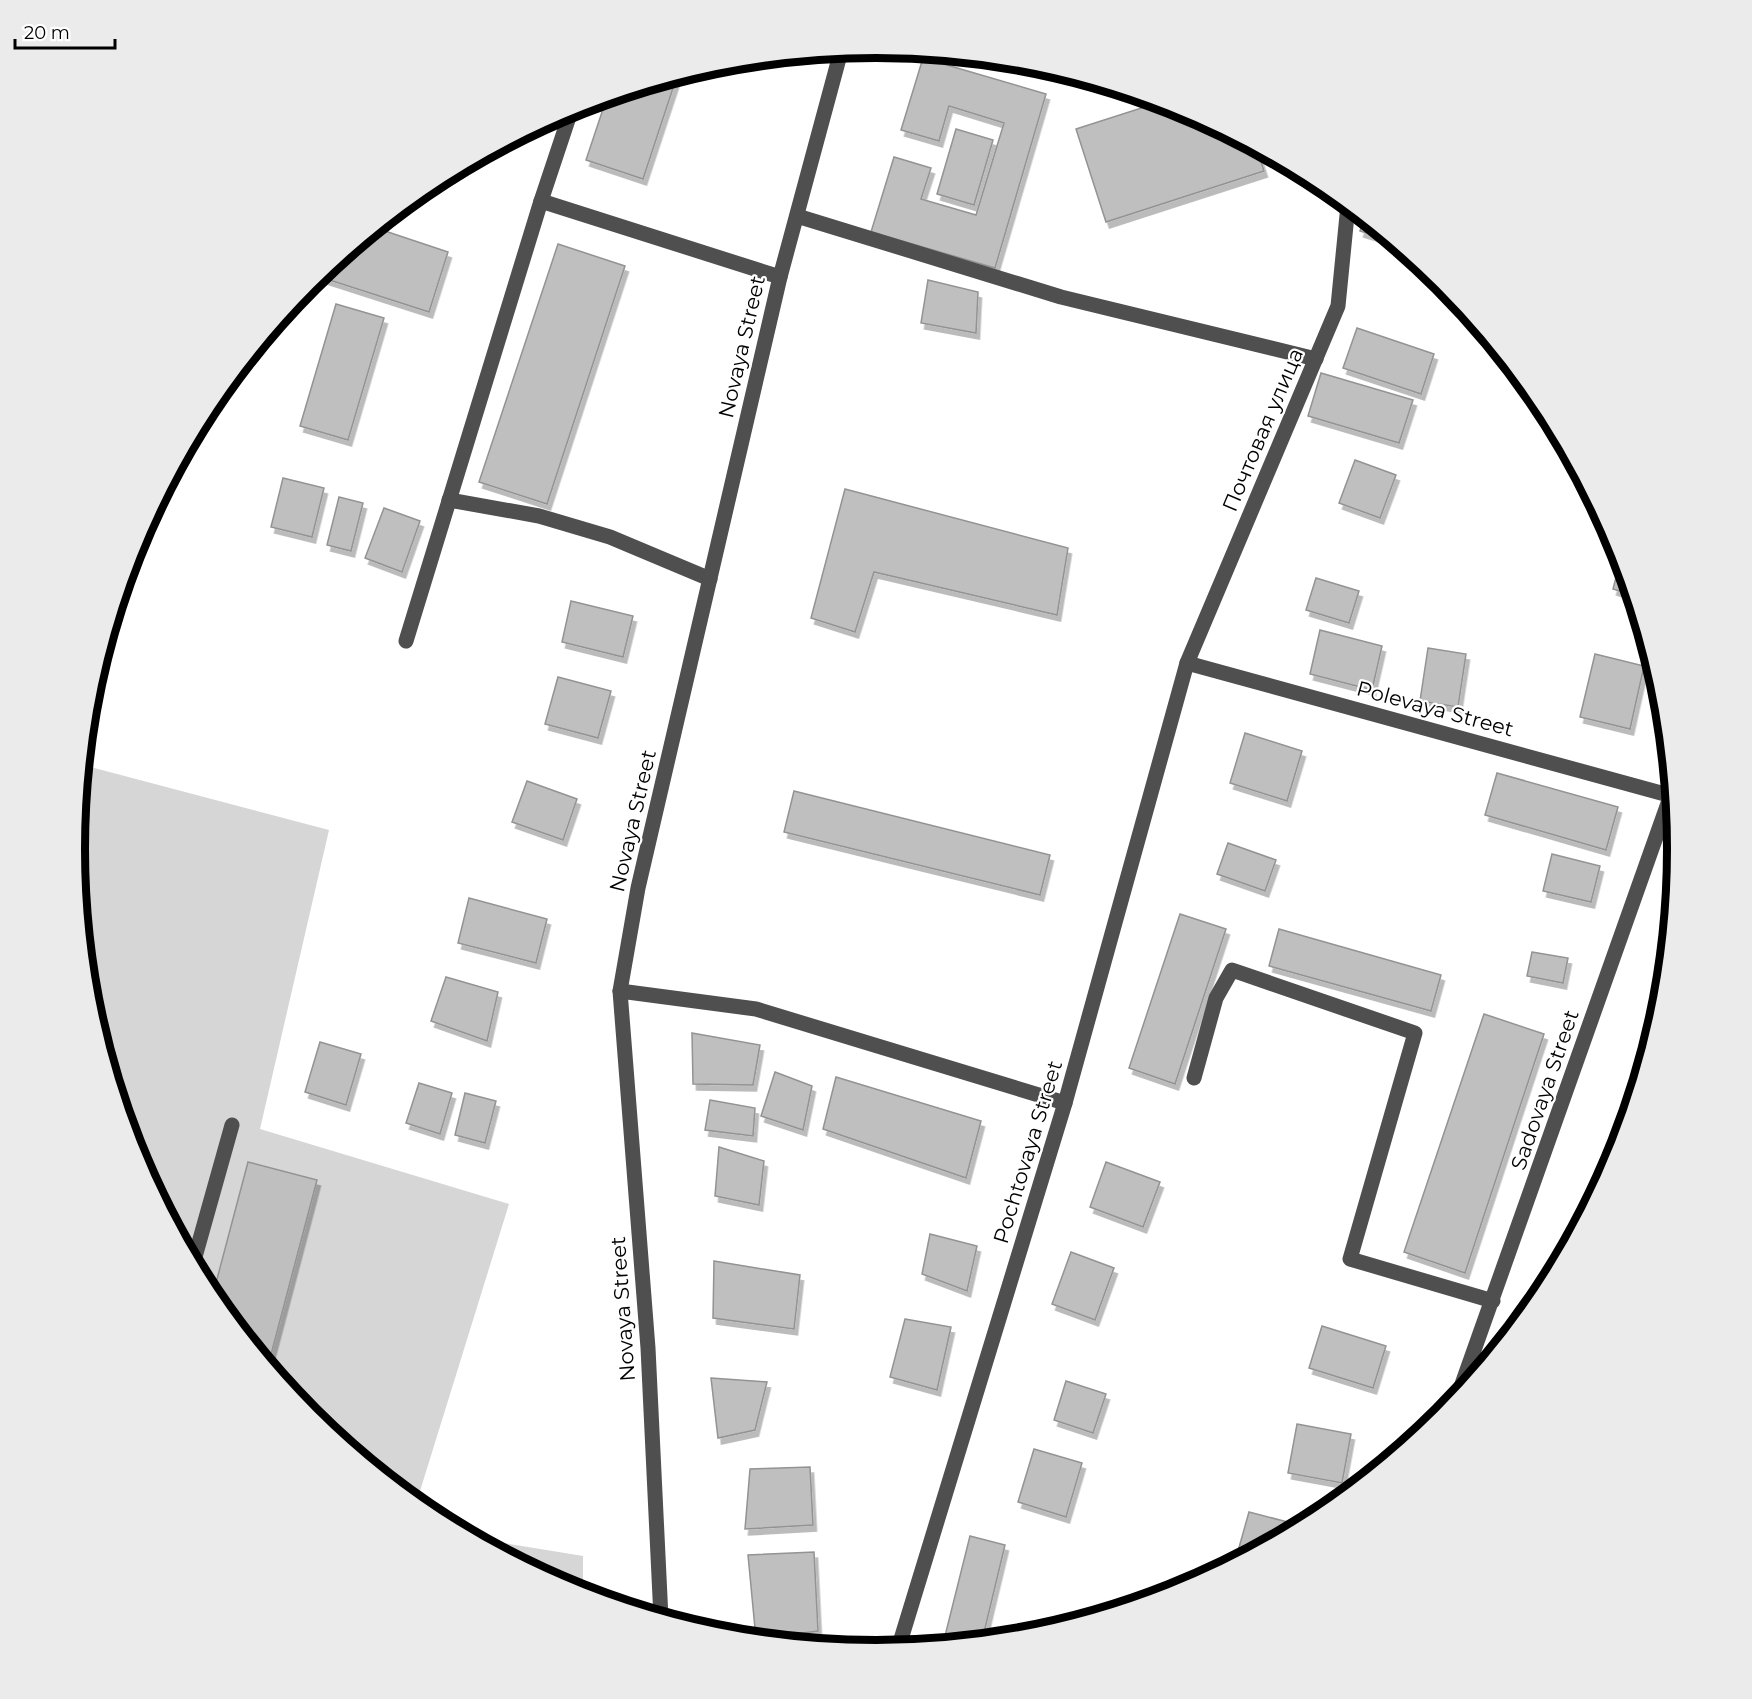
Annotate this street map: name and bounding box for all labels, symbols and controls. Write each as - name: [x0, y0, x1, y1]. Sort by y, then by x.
- scale bar: [15, 12, 116, 50]
- text: 20 m: [24, 22, 70, 44]
- street label: Novaya Street: [713, 273, 770, 420]
- street label: Почтовая улица: [1217, 344, 1308, 515]
- street label: Polevaya Street: [1354, 676, 1516, 741]
- street label: Novaya Street: [604, 747, 661, 894]
- street label: Sadovaya Street: [1505, 1006, 1584, 1173]
- street label: Pochtovaya Street: [988, 1057, 1067, 1246]
- street label: Novaya Street: [605, 1236, 640, 1382]

